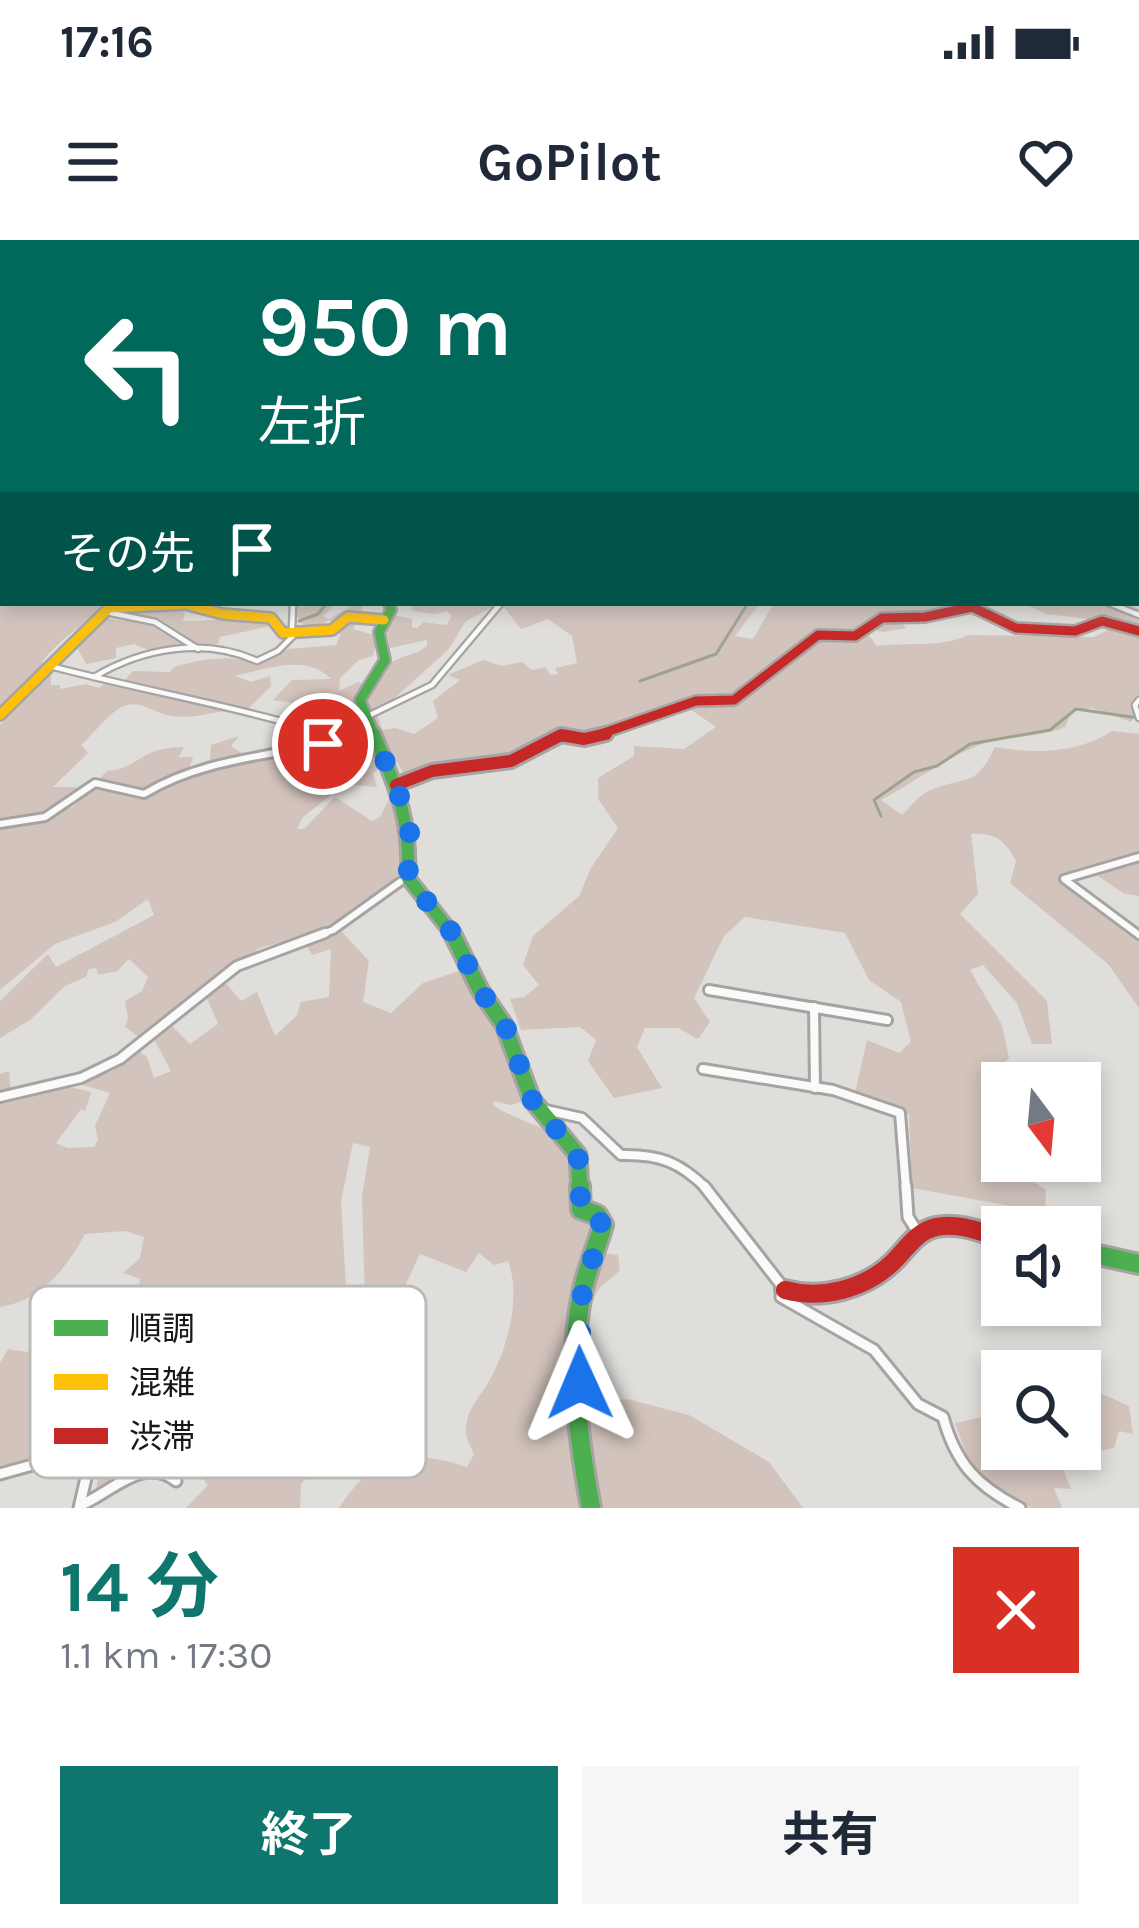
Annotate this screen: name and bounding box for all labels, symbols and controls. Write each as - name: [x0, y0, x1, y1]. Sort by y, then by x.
- text: 17:16: [60, 16, 154, 68]
- icon: menu: [60, 129, 126, 195]
- icon: heart: [1013, 129, 1079, 195]
- text: GoPilot: [477, 130, 662, 194]
- text: 950 m: [258, 278, 512, 376]
- icon: left: [60, 288, 216, 444]
- text: 左折: [258, 391, 366, 455]
- icon: arrive: [219, 516, 285, 582]
- text: その先: [60, 528, 195, 580]
- pin: [272, 693, 374, 795]
- icon: arrive: [290, 711, 356, 777]
- north arrow: [981, 1062, 1101, 1182]
- map controls: [981, 1062, 1101, 1470]
- button: sound: [981, 1206, 1101, 1326]
- legend: [30, 1286, 426, 1478]
- text: 順調: [129, 1310, 195, 1348]
- position arrow: [517, 1320, 643, 1446]
- button: search: [981, 1350, 1101, 1470]
- text: 混雑: [129, 1364, 195, 1402]
- text: 渋滞: [129, 1418, 195, 1456]
- text: 14 分: [60, 1545, 219, 1629]
- button: close: [953, 1547, 1079, 1673]
- text: 1.1 km · 17:30: [60, 1632, 272, 1678]
- button: 終了: [60, 1766, 558, 1904]
- button: 共有: [582, 1766, 1079, 1904]

